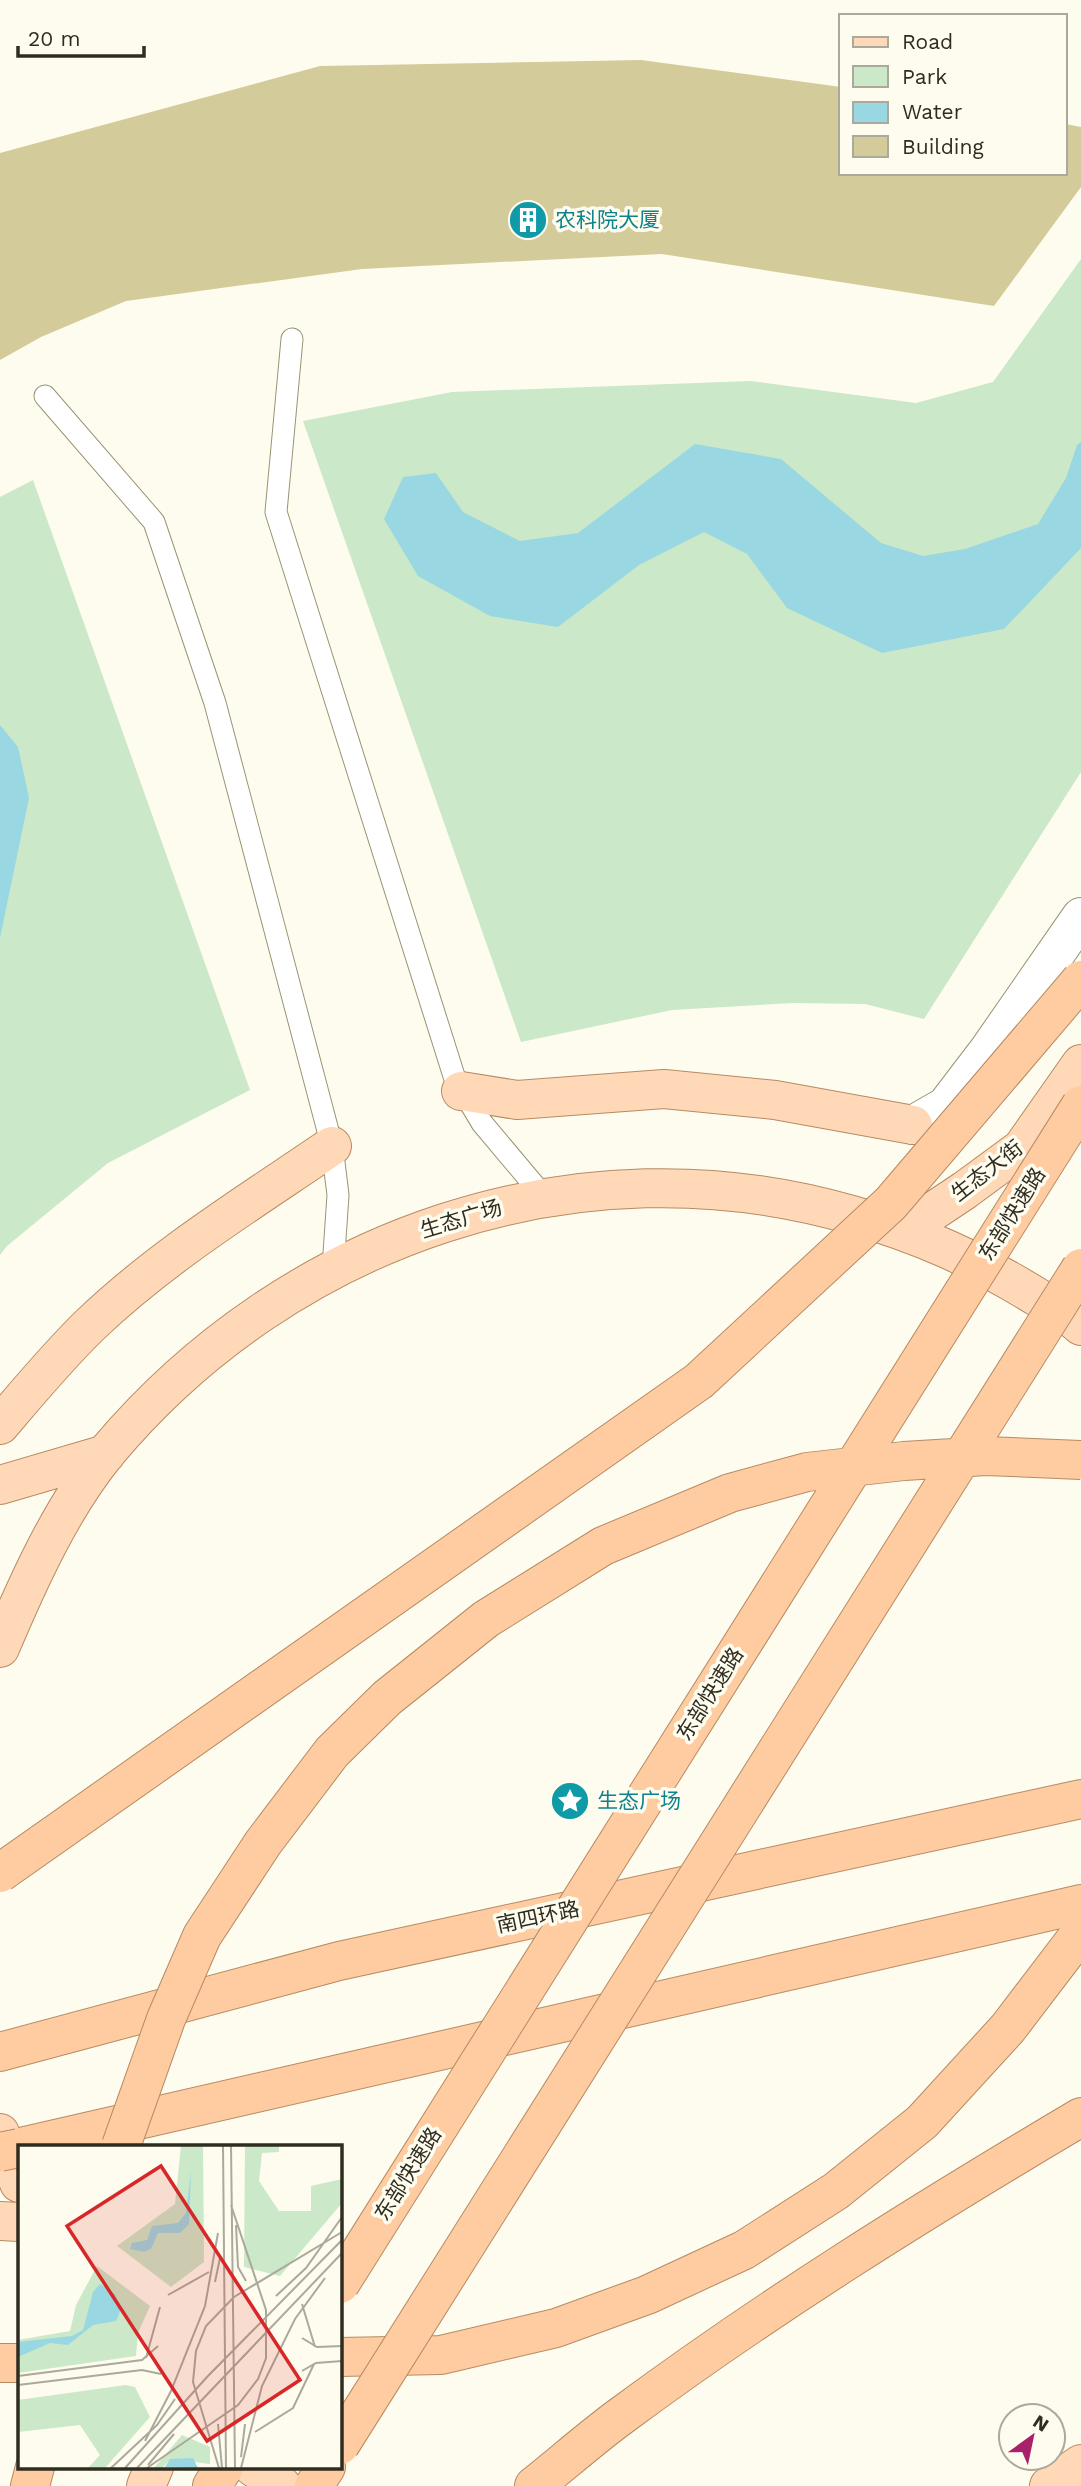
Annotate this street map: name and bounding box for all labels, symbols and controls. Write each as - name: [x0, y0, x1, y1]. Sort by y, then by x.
- scale bar: [18, 14, 144, 58]
- legend: [839, 14, 1067, 175]
- text: 20 m: [28, 26, 80, 51]
- text: Road: [902, 29, 953, 54]
- text: Park: [902, 64, 947, 89]
- text: Water: [902, 99, 963, 124]
- text: Building: [902, 134, 984, 159]
- building icon: 农科院大厦: [507, 199, 549, 241]
- place label: 农科院大厦: [555, 207, 660, 232]
- street label: 生态大街: [946, 1135, 1027, 1206]
- street label: 东部快速路: [973, 1163, 1050, 1265]
- street label: 生态广场: [417, 1194, 505, 1243]
- street label: 东部快速路: [671, 1643, 748, 1745]
- place icon: 生态广场: [549, 1780, 591, 1822]
- place label: 生态广场: [597, 1788, 681, 1813]
- street label: 南四环路: [494, 1896, 582, 1937]
- street label: 东部快速路: [369, 2123, 446, 2225]
- inset map: [18, 2145, 341, 2468]
- north arrow: [997, 2402, 1067, 2472]
- text: N: [1029, 2410, 1053, 2437]

